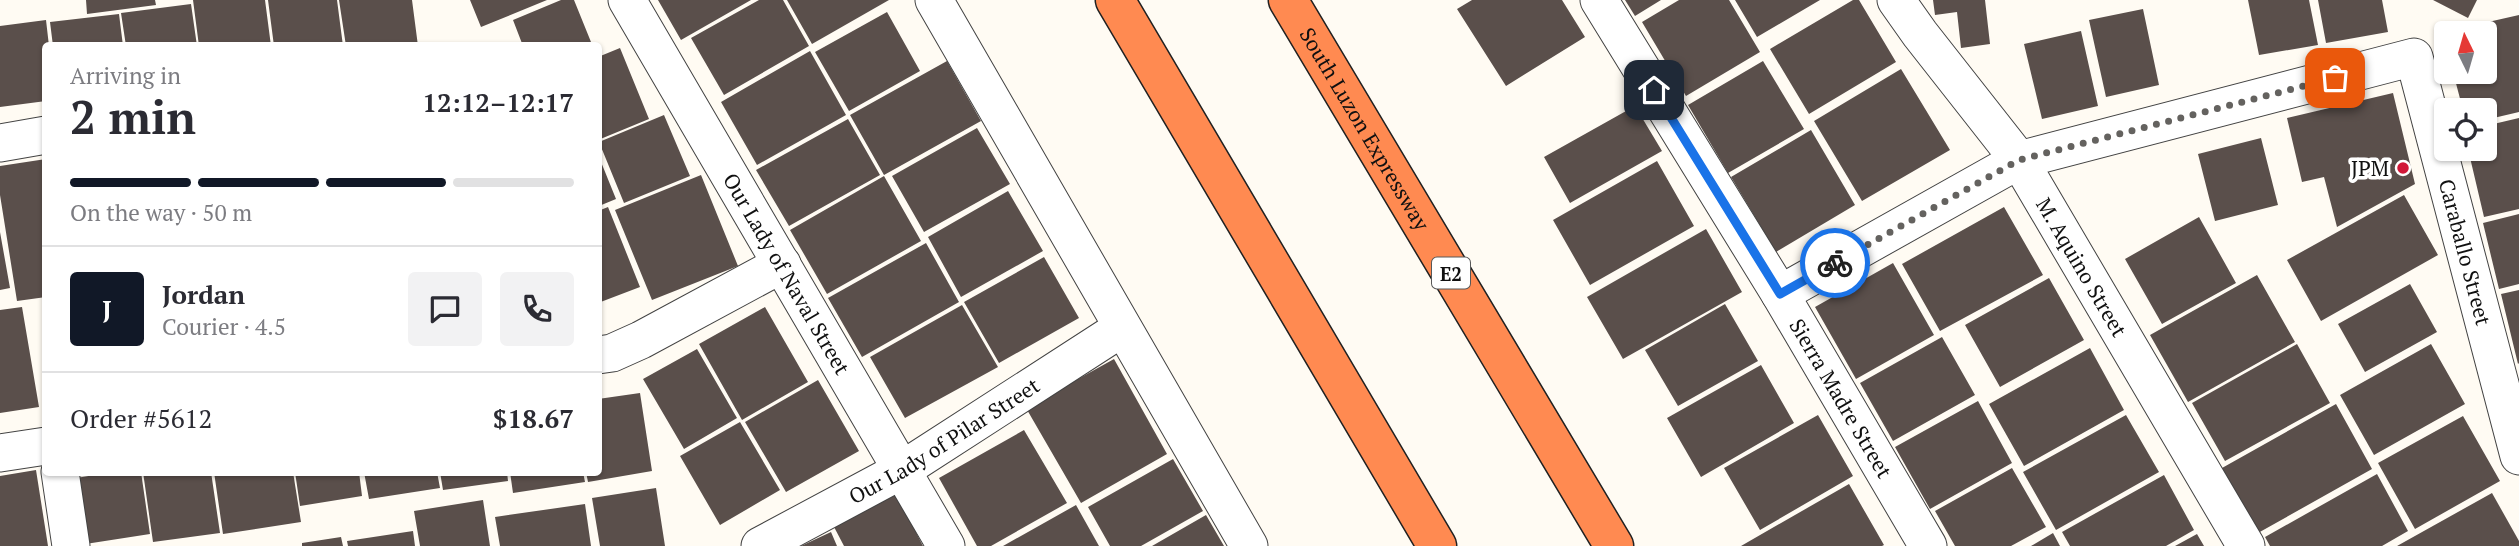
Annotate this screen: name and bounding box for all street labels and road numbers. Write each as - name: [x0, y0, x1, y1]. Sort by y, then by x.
- street label: South Luzon Expressway: [1294, 22, 1436, 236]
- street label: Our Lady of Naval Street: [717, 168, 857, 380]
- street label: Caraballo Street: [2433, 176, 2498, 329]
- street label: M. Aquino Street: [2030, 192, 2134, 342]
- road number: E2: [1432, 258, 1470, 288]
- street label: Sierra Madre Street: [1783, 313, 1899, 483]
- street label: Our Lady of Pilar Street: [844, 371, 1045, 510]

